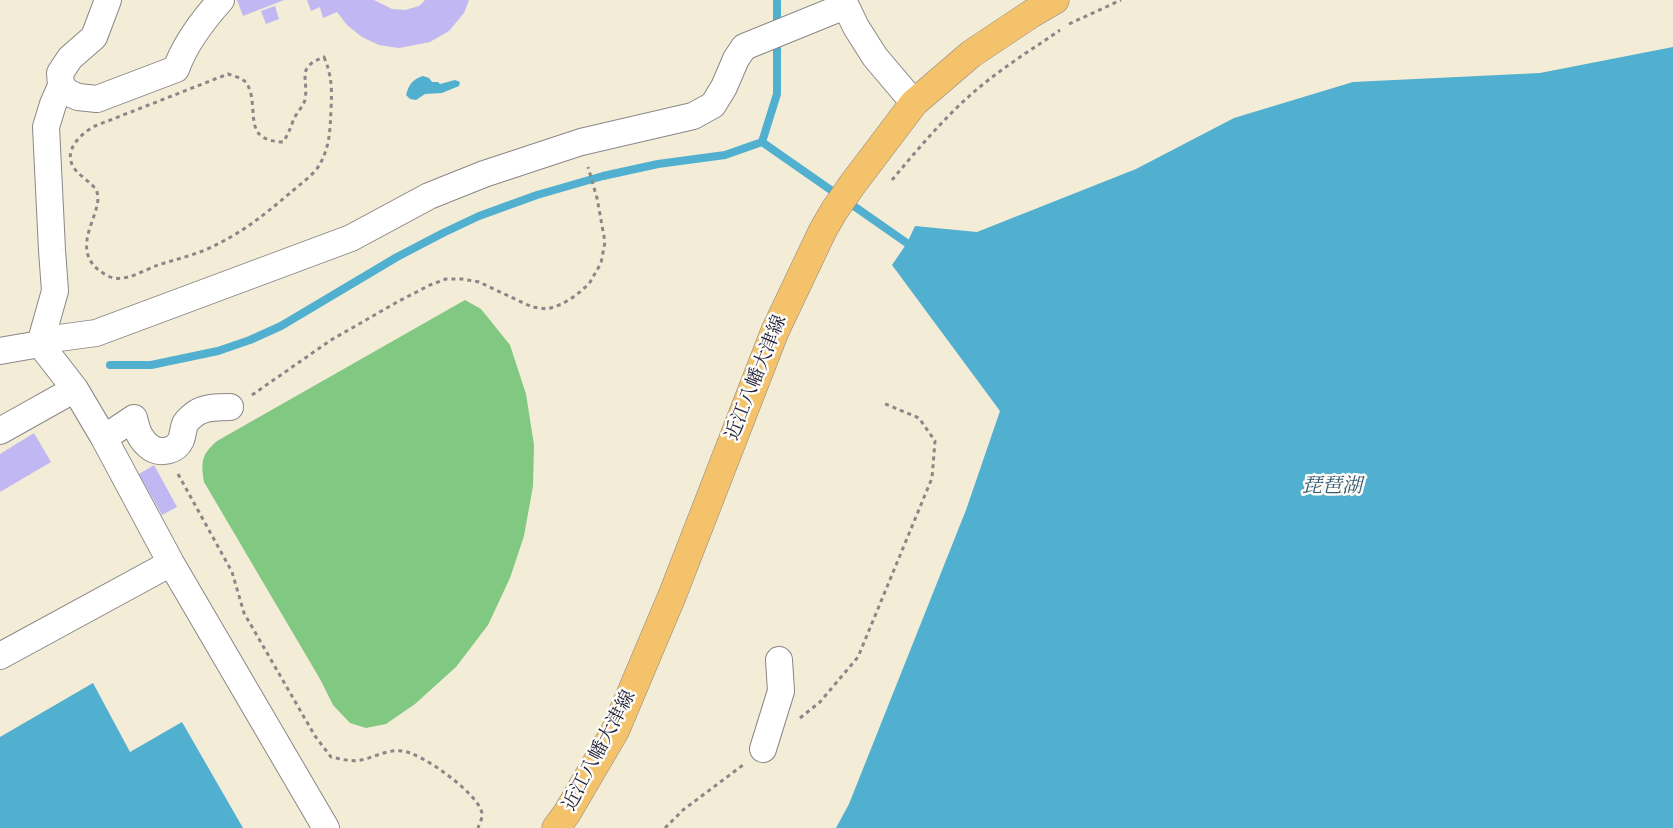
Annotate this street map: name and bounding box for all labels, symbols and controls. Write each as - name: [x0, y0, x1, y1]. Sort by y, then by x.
- street label: 近江八幡大津線: [722, 312, 792, 444]
- water label: 琵琶湖: [1302, 475, 1362, 499]
- street label: 近江八幡大津線: [559, 687, 641, 815]

